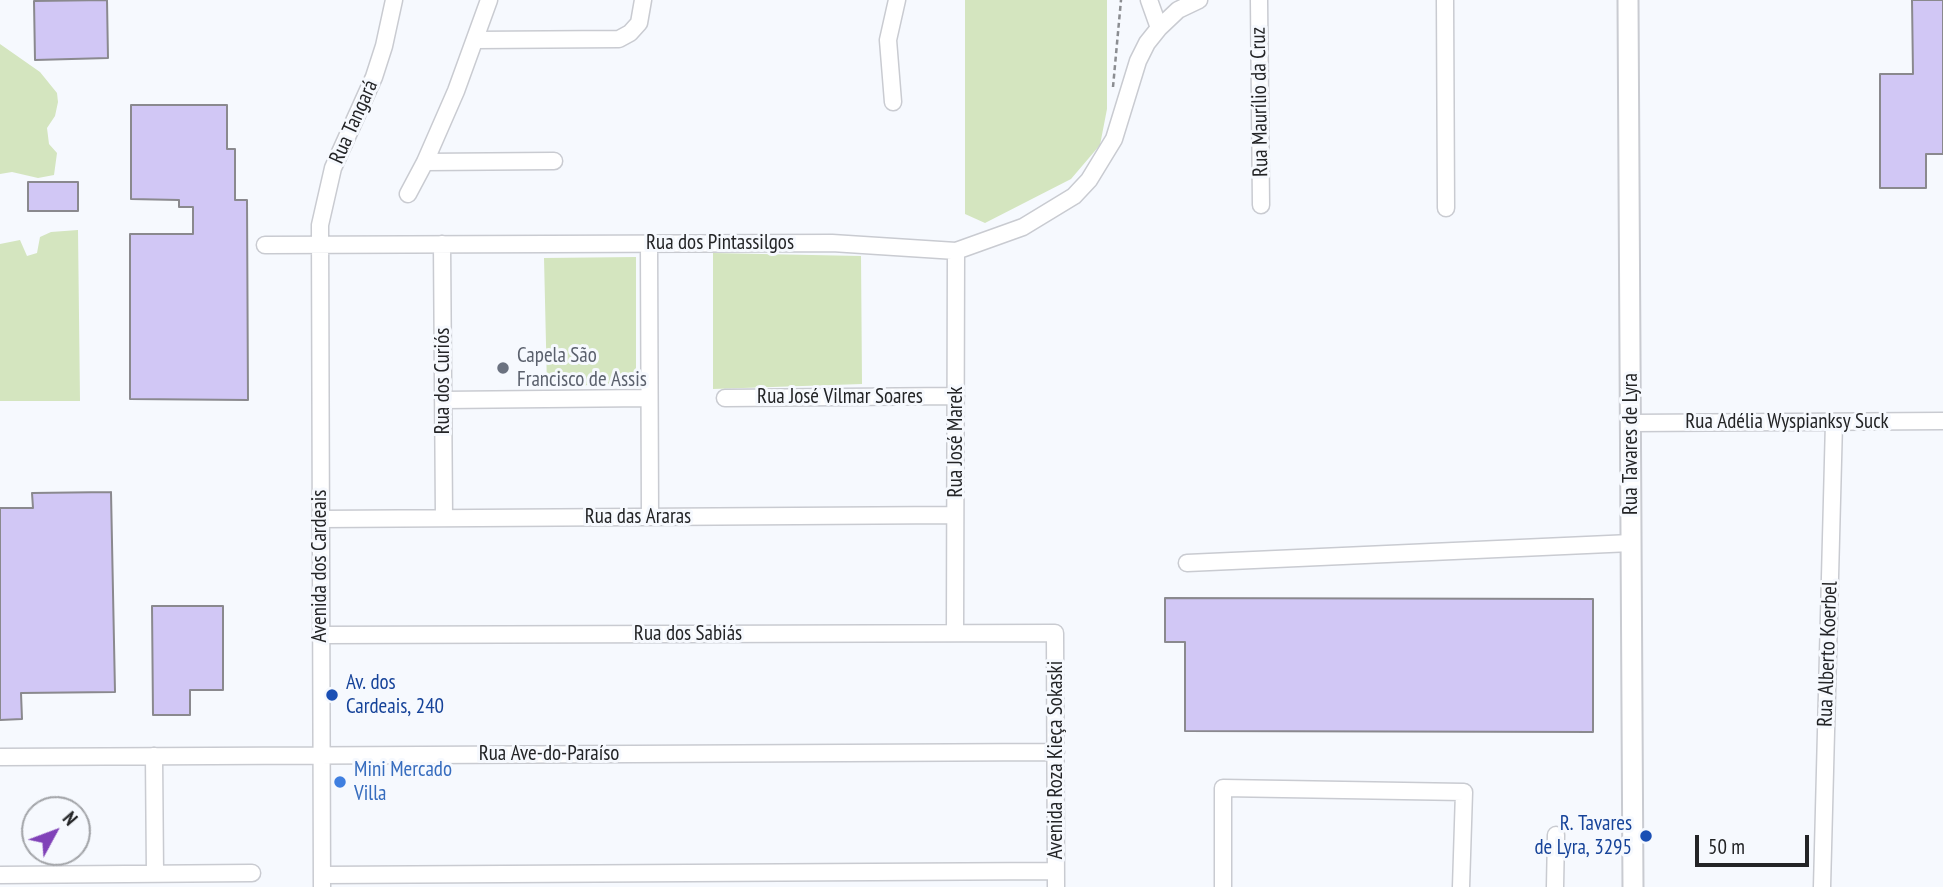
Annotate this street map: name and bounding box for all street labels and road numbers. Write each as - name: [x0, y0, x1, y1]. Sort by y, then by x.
- street label: Rua Maurílio da Cruz: [1246, 27, 1274, 177]
- street label: Rua Tangará: [324, 76, 384, 168]
- street label: Rua dos Pintassilgos: [646, 230, 794, 256]
- street label: Rua dos Curiós: [430, 328, 456, 434]
- street label: Rua Tavares de Lyra: [1618, 373, 1644, 515]
- street label: Rua José Vilmar Soares: [757, 384, 923, 410]
- street label: Rua José Marek: [943, 387, 969, 497]
- street label: Rua Adélia Wyspianksy Suck: [1685, 409, 1889, 435]
- street label: Avenida dos Cardeais: [307, 490, 333, 642]
- street label: Rua das Araras: [585, 504, 691, 530]
- street label: Rua Alberto Koerbel: [1813, 581, 1843, 727]
- street label: Rua dos Sabiás: [634, 621, 742, 647]
- street label: Avenida Roza Kieça Sokaski: [1043, 661, 1069, 859]
- street label: Rua Ave-do-Paraíso: [479, 741, 619, 767]

